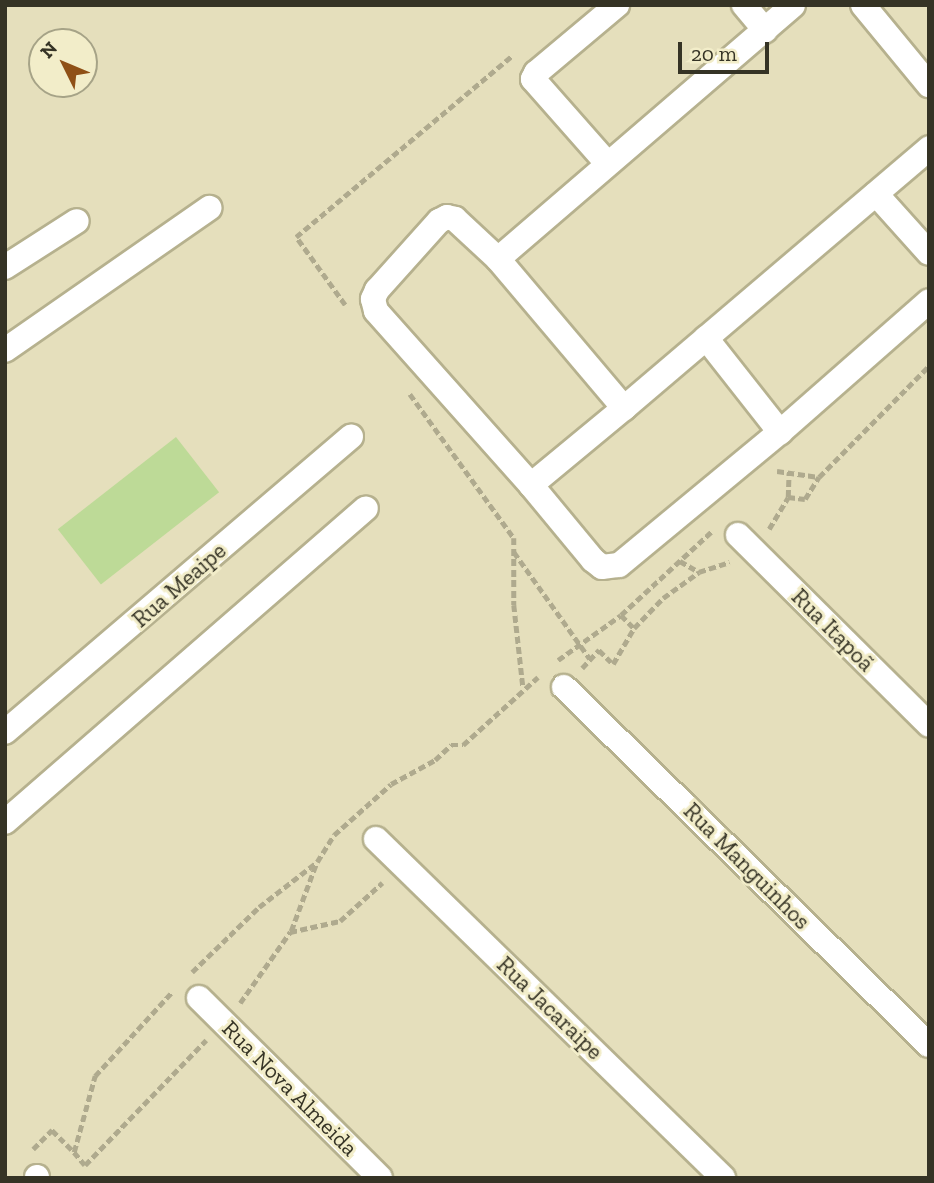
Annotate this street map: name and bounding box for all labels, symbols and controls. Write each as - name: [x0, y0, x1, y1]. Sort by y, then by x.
- north arrow: [28, 28, 98, 98]
- scale bar: [682, 28, 773, 72]
- text: N: [35, 37, 62, 63]
- text: 20 m: [691, 41, 737, 66]
- street label: Rua Meaipe: [127, 537, 231, 633]
- street label: Rua Itapoã: [786, 583, 880, 677]
- street label: Rua Manguinhos: [678, 797, 816, 935]
- street label: Rua Jacaraipe: [491, 951, 609, 1065]
- street label: Rua Nova Almeida: [216, 1014, 364, 1162]

